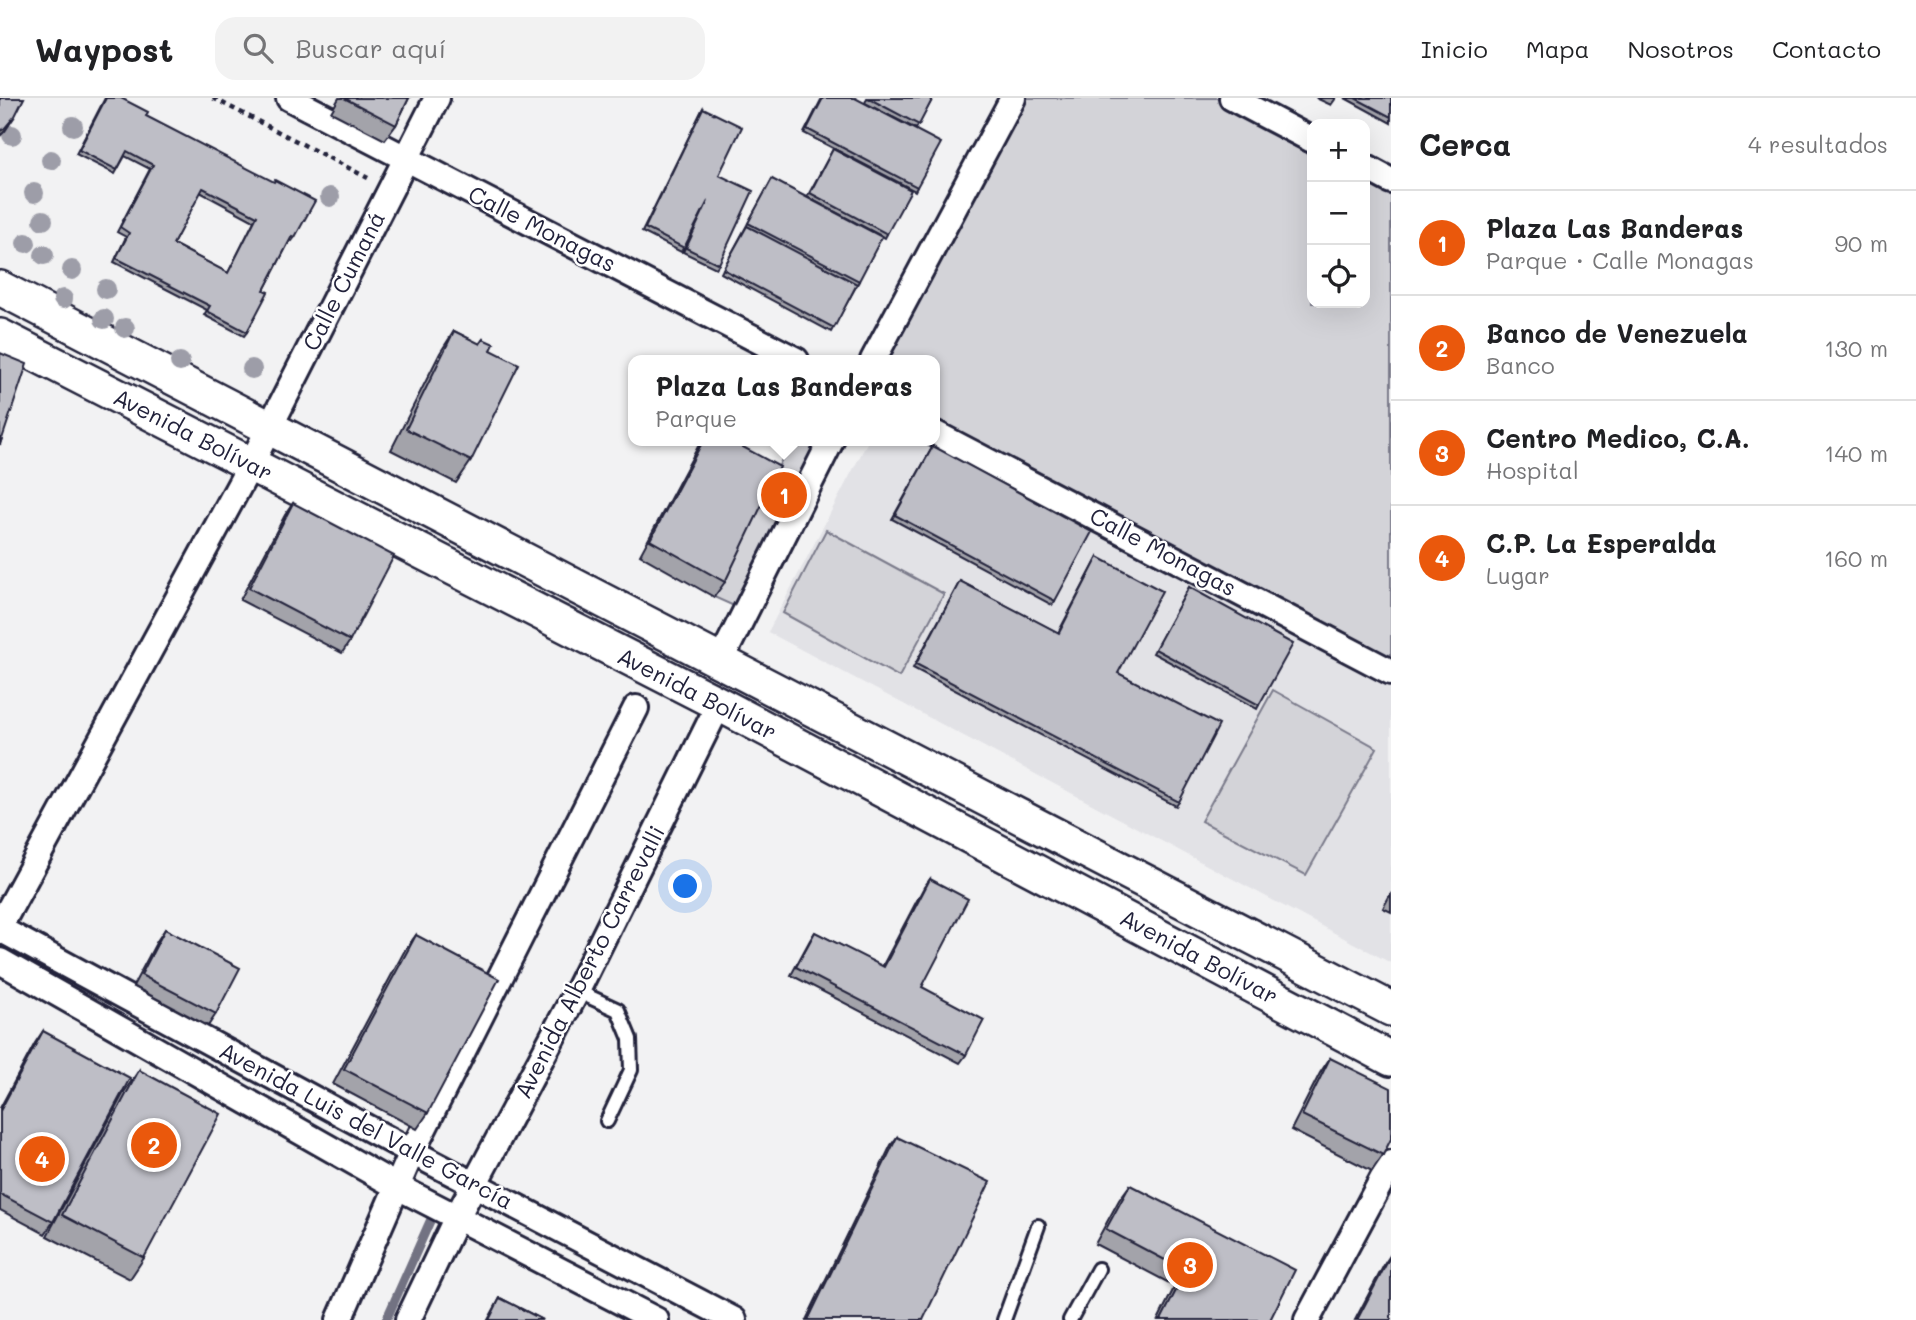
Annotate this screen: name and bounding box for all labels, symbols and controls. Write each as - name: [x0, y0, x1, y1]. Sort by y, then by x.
- search box: [215, 17, 705, 80]
- text: Waypost: [35, 27, 173, 70]
- icon: search: [239, 29, 277, 67]
- text: Buscar aquí: [295, 31, 447, 65]
- text: Inicio: [1421, 33, 1488, 64]
- text: Mapa: [1526, 33, 1590, 64]
- text: Nosotros: [1628, 33, 1734, 64]
- text: Contacto: [1772, 33, 1881, 64]
- map controls: [1307, 119, 1370, 308]
- button: +: [1307, 119, 1370, 182]
- text: Cerca: [1419, 124, 1511, 164]
- text: 4 resultados: [1748, 129, 1888, 159]
- street label: Calle Monagas: [464, 178, 621, 278]
- button: −: [1307, 182, 1370, 245]
- street label: Calle Cumaná: [295, 206, 391, 355]
- text: Plaza Las Banderas: [1486, 211, 1743, 245]
- text: 1: [1437, 228, 1447, 258]
- text: 90 m: [1835, 228, 1888, 258]
- button: locate: [1307, 245, 1370, 308]
- text: Parque · Calle Monagas: [1486, 245, 1754, 275]
- text: Banco de Venezuela: [1486, 316, 1748, 350]
- text: 2: [1436, 333, 1448, 363]
- text: 130 m: [1824, 333, 1888, 363]
- text: Banco: [1486, 350, 1555, 380]
- popup: [628, 355, 940, 446]
- text: Plaza Las Banderas: [655, 369, 913, 403]
- street label: Avenida Bolívar: [109, 381, 278, 487]
- text: Parque: [655, 403, 737, 433]
- text: Centro Medico, C.A.: [1486, 421, 1750, 455]
- text: 3: [1435, 438, 1449, 468]
- text: 140 m: [1824, 438, 1888, 468]
- text: Hospital: [1486, 455, 1579, 485]
- pin: 1: [761, 469, 807, 521]
- street label: Calle Monagas: [1085, 500, 1242, 602]
- text: C.P. La Esperalda: [1486, 526, 1717, 560]
- text: 4: [1435, 543, 1449, 573]
- text: 160 m: [1824, 543, 1888, 573]
- text: Lugar: [1486, 560, 1550, 590]
- street label: Avenida Bolívar: [613, 640, 782, 746]
- street label: Avenida Alberto Carrevalli: [507, 820, 671, 1103]
- your location: [668, 869, 702, 903]
- street label: Avenida Bolívar: [1115, 902, 1284, 1010]
- street label: Avenida Luis del Valle García: [214, 1035, 519, 1215]
- pin: 2: [131, 1119, 177, 1171]
- pin: 4: [19, 1133, 65, 1185]
- pin: 3: [1167, 1239, 1213, 1291]

